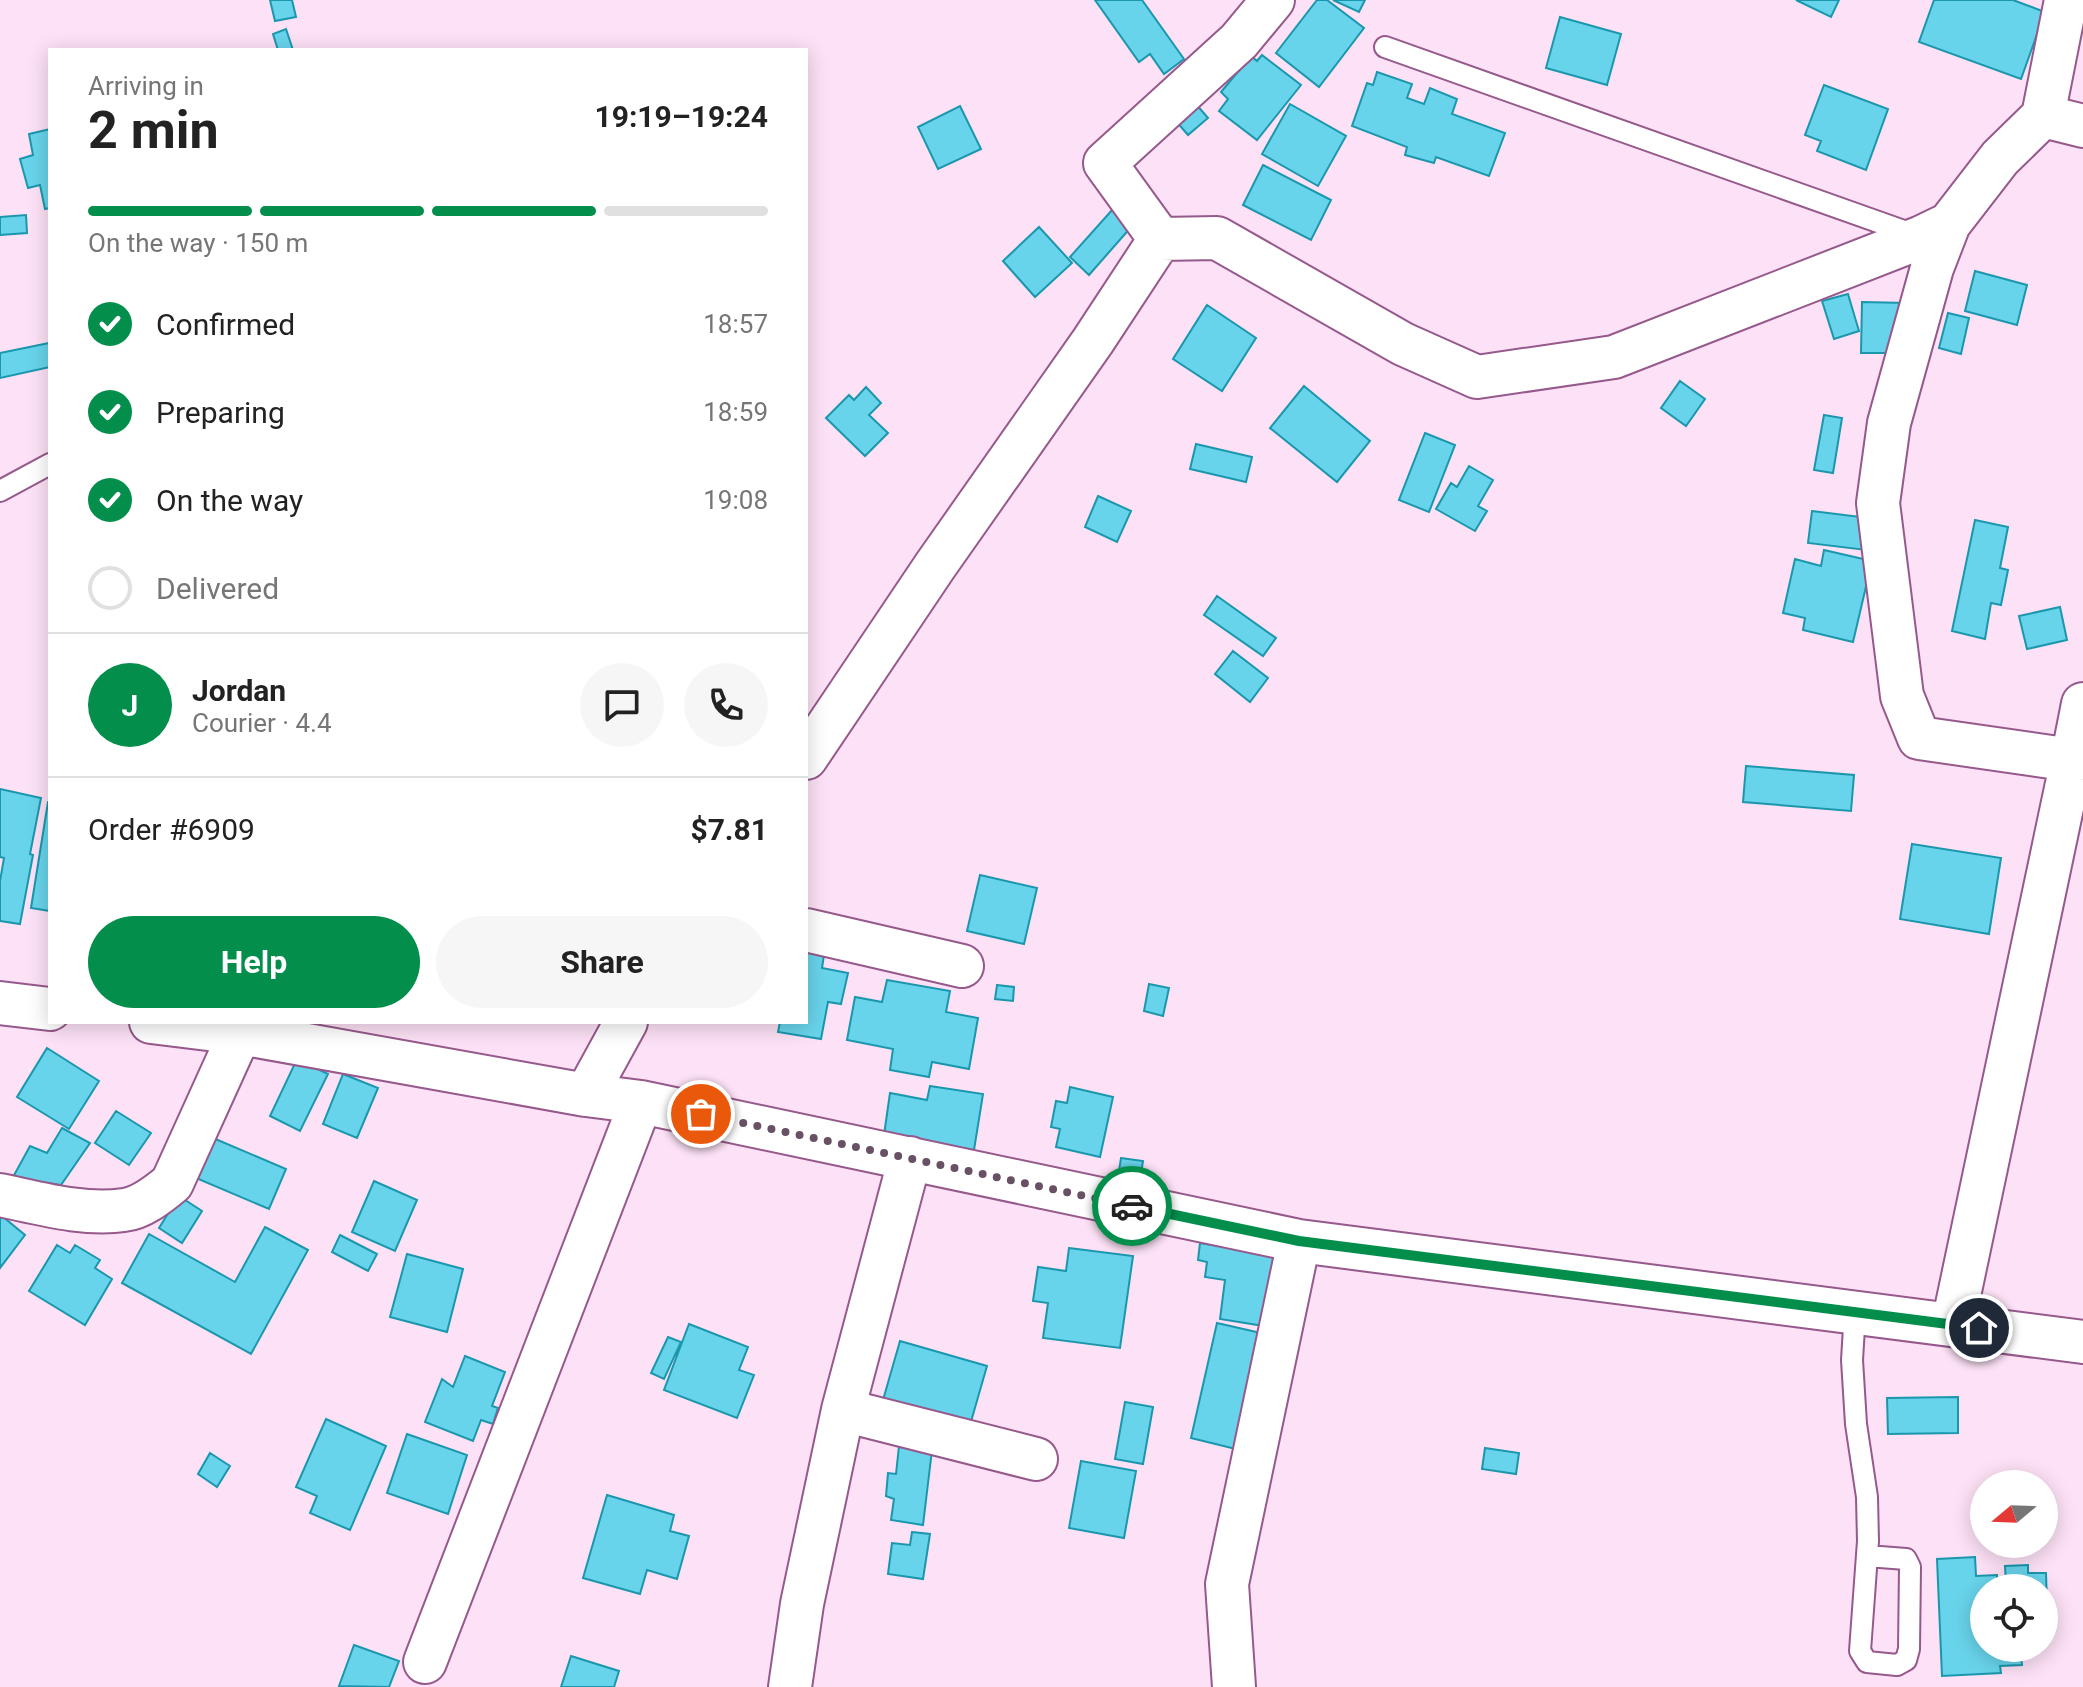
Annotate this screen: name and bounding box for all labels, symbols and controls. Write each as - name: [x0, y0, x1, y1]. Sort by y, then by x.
- text: Arriving in: [88, 71, 204, 101]
- text: 19:19–19:24: [594, 99, 768, 134]
- text: 2 min: [88, 100, 219, 161]
- text: On the way · 150 m: [88, 228, 308, 258]
- icon: check: [88, 302, 132, 346]
- text: Confirmed: [156, 307, 295, 342]
- text: 18:57: [703, 309, 768, 339]
- icon: check: [88, 390, 132, 434]
- text: Preparing: [156, 395, 285, 430]
- text: 18:59: [703, 397, 768, 427]
- icon: check: [88, 478, 132, 522]
- text: On the way: [156, 483, 303, 518]
- text: 19:08: [703, 485, 768, 515]
- text: Delivered: [156, 571, 279, 606]
- button: chat: [580, 663, 664, 747]
- button: phone: [684, 663, 768, 747]
- text: Jordan: [192, 673, 286, 708]
- text: J: [122, 688, 138, 723]
- text: Courier · 4.4: [192, 708, 332, 738]
- text: Order #6909: [88, 812, 255, 847]
- text: $7.81: [690, 812, 768, 847]
- button: Help: [88, 916, 420, 1008]
- button: Share: [436, 916, 768, 1008]
- pin: [667, 1080, 735, 1148]
- icon: bag: [679, 1092, 723, 1136]
- courier: [1092, 1166, 1172, 1246]
- icon: car: [1110, 1184, 1154, 1228]
- pin: [1945, 1294, 2013, 1362]
- icon: home: [1957, 1306, 2001, 1350]
- north arrow: [1970, 1470, 2058, 1558]
- map controls: [1970, 1470, 2058, 1662]
- button: locate: [1970, 1574, 2058, 1662]

